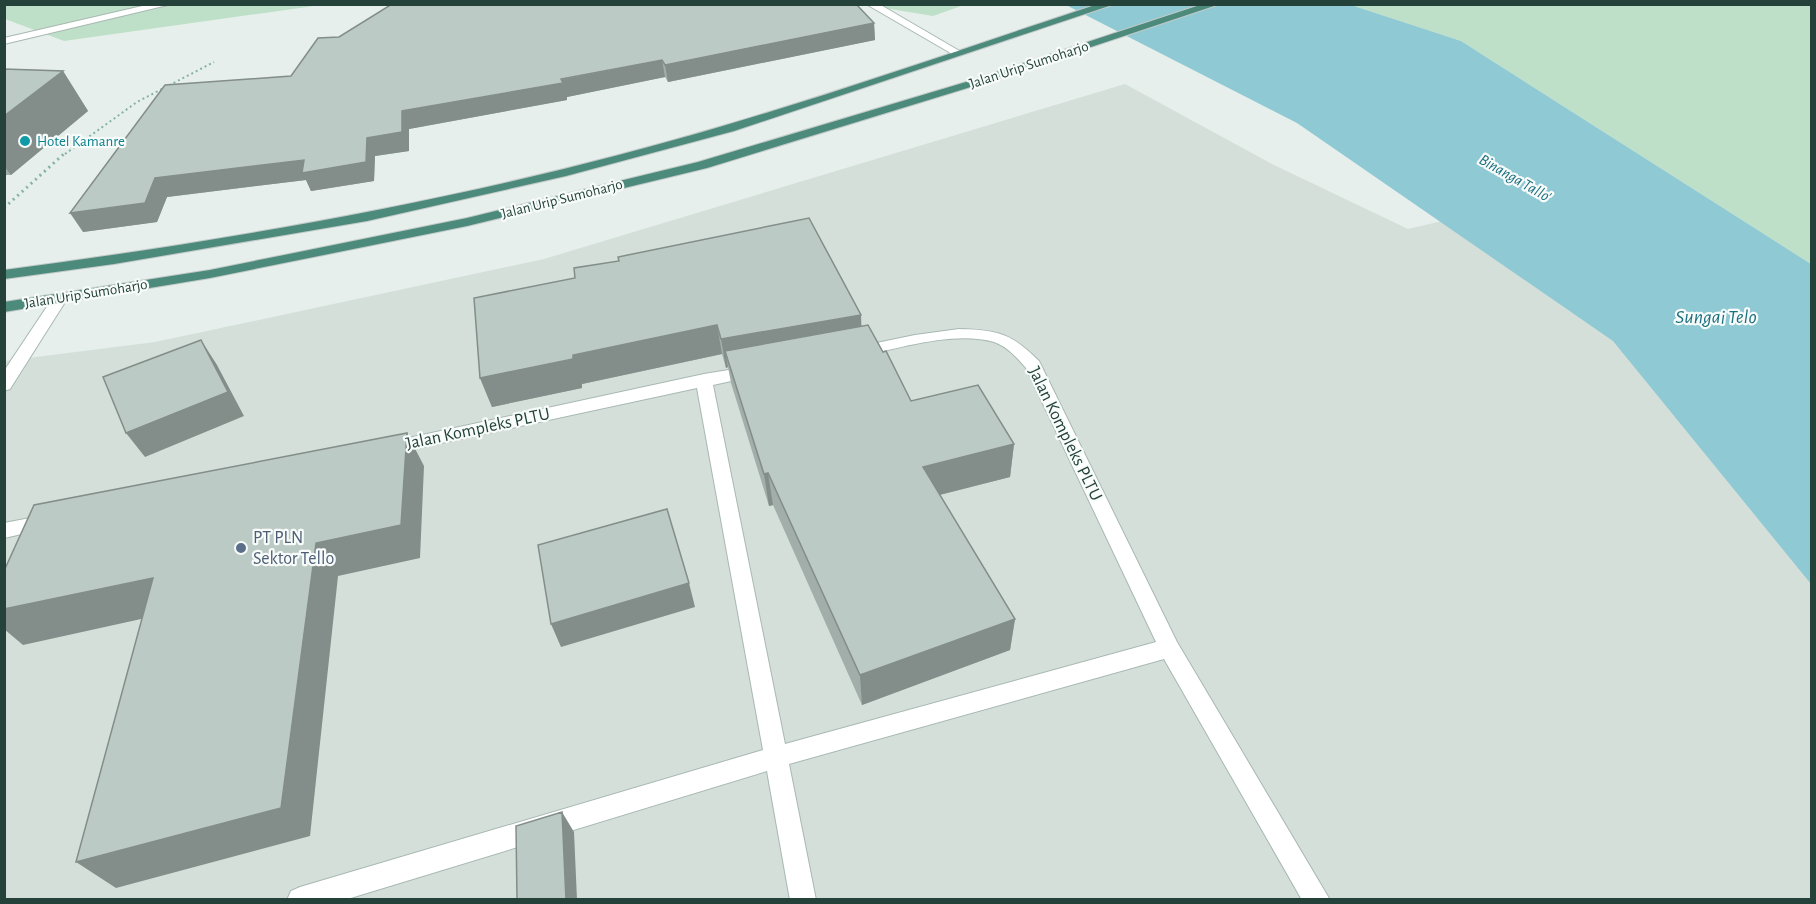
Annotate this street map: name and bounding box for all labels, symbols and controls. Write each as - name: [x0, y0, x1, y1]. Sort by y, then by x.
- street label: Jalan Urip Sumoharjo: [968, 39, 1090, 91]
- marker: Hotel Kamanre: [18, 134, 32, 148]
- place label: Hotel Kamanre: [37, 134, 125, 149]
- water label: Binanga Tallo': [1476, 151, 1554, 205]
- street label: Jalan Urip Sumoharjo: [500, 177, 624, 221]
- street label: Jalan Urip Sumoharjo: [23, 277, 149, 311]
- water label: Sungai Telo: [1675, 307, 1757, 327]
- street label: Jalan Kompleks PLTU: [1025, 364, 1105, 504]
- street label: Jalan Kompleks PLTU: [404, 405, 552, 453]
- place label: PT PLN Sektor Tello: [253, 529, 334, 568]
- marker: PT PLN Sektor Tello: [234, 541, 248, 555]

